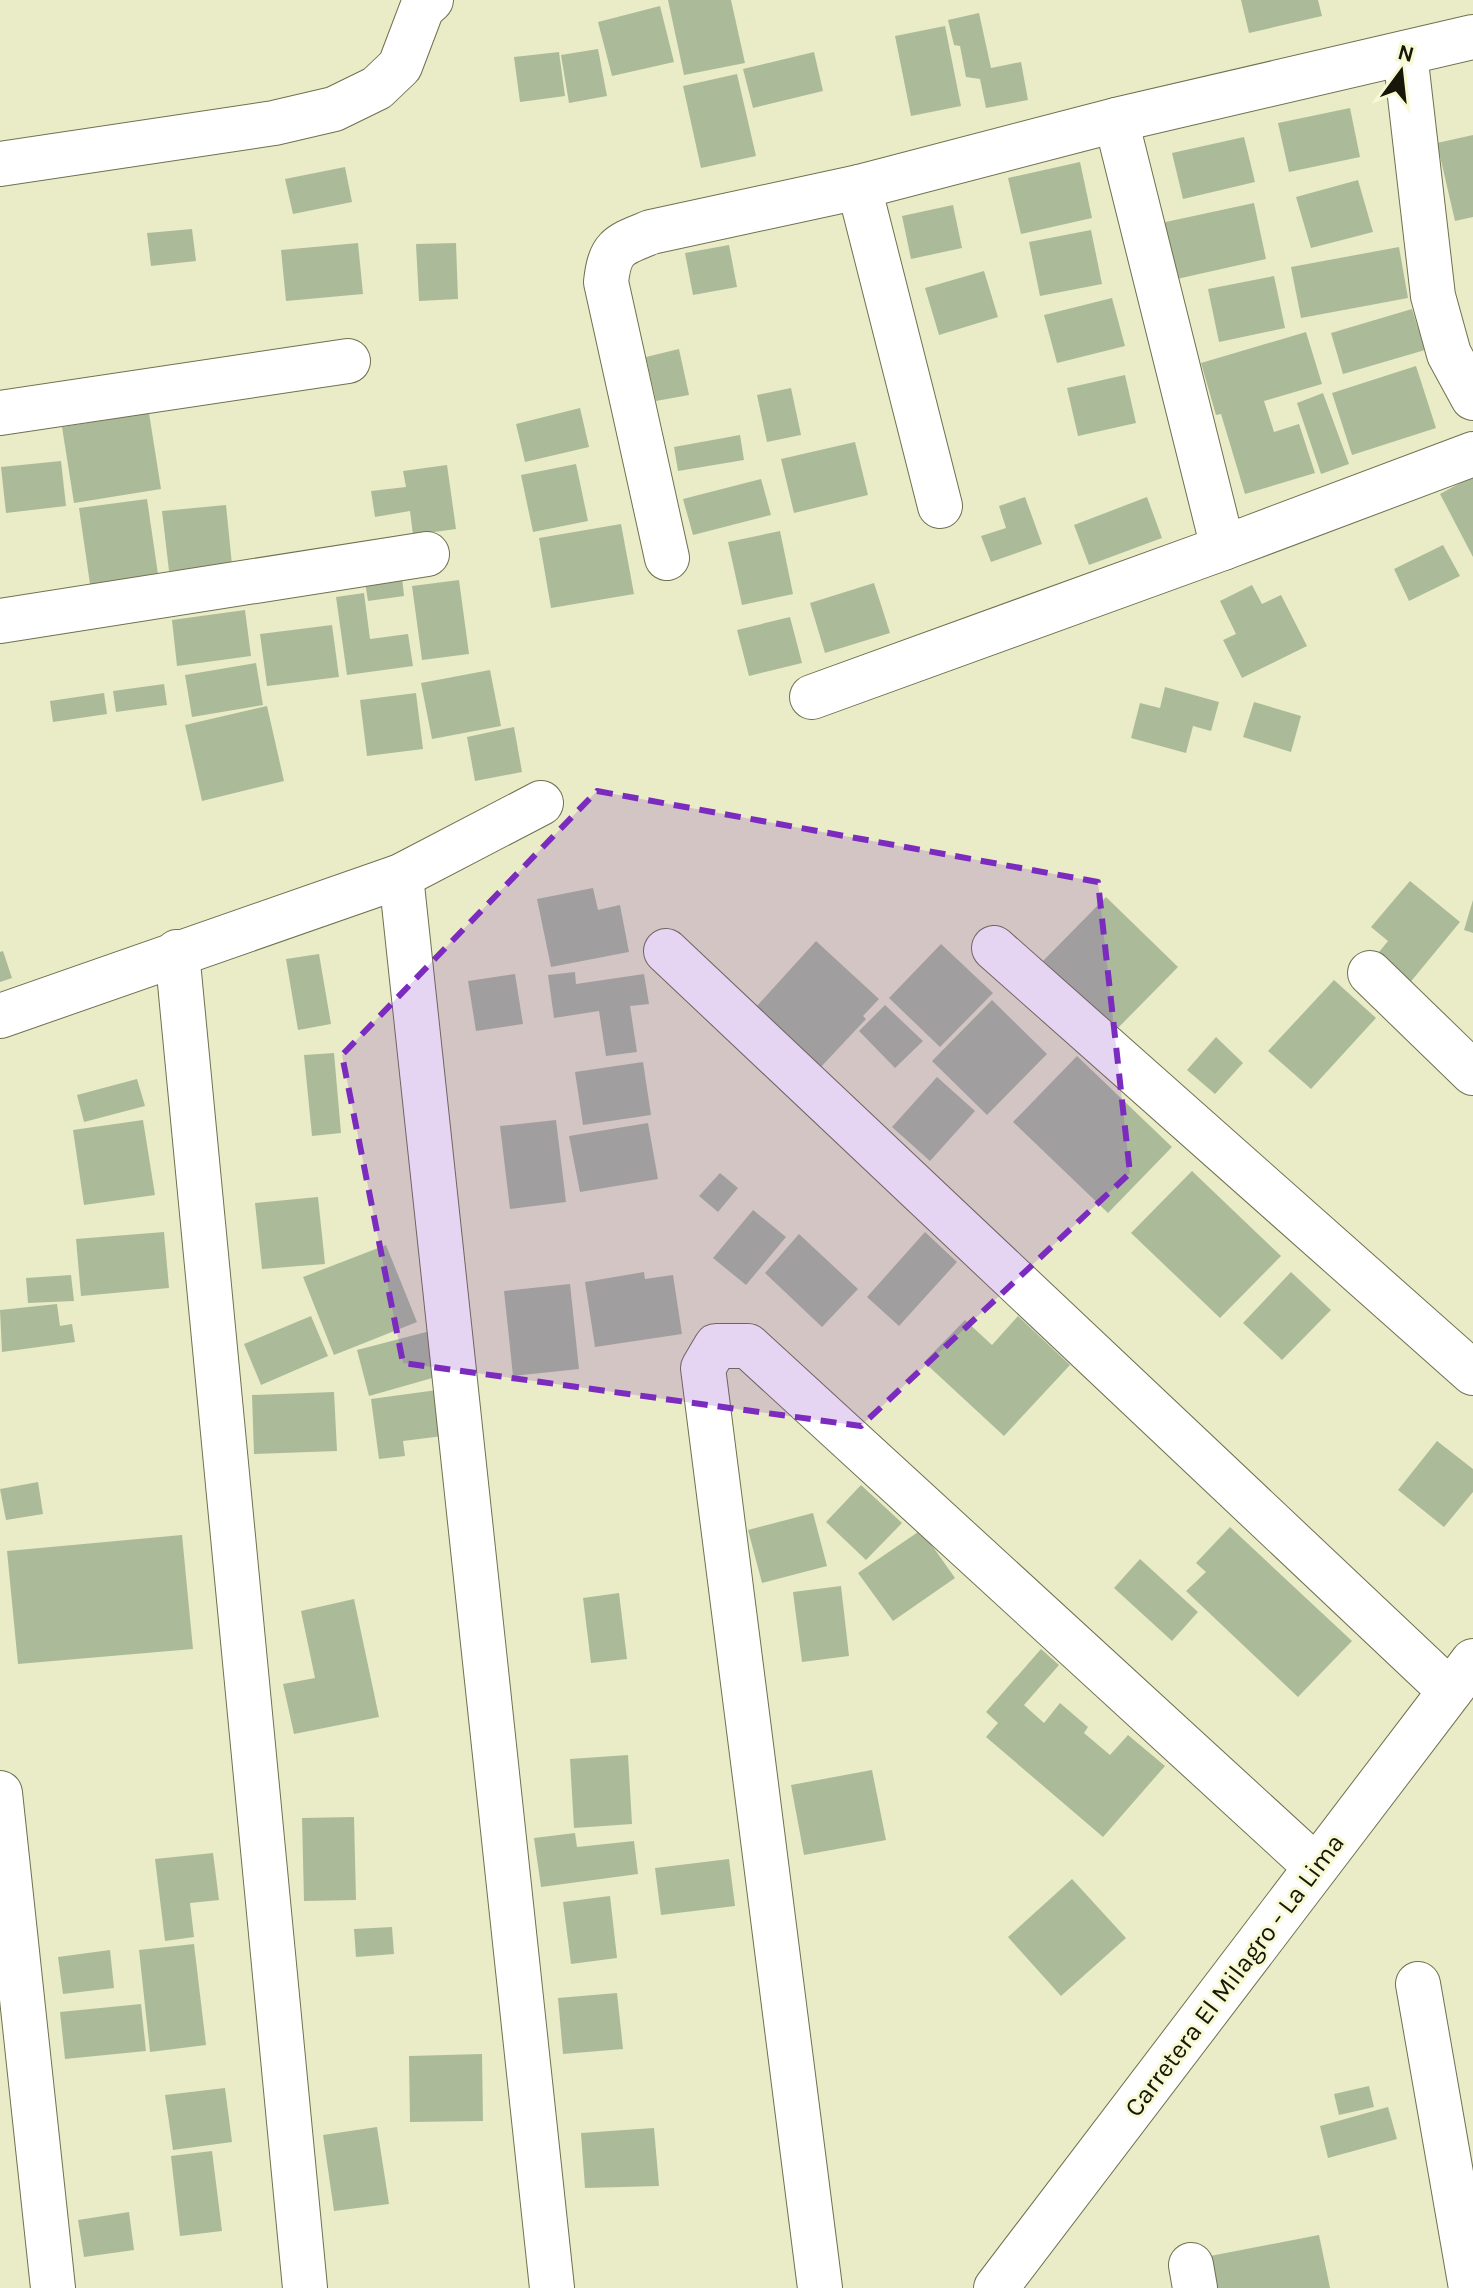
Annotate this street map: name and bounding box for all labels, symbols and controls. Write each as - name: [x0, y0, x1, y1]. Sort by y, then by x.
- north arrow: [1361, 32, 1441, 112]
- text: N: [1395, 39, 1417, 68]
- street label: Carretera El Milagro - La Lima: [1118, 1828, 1351, 2123]

